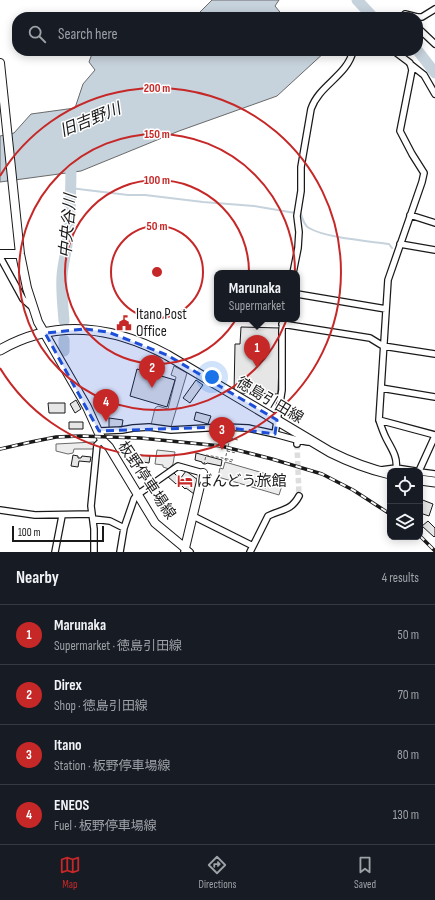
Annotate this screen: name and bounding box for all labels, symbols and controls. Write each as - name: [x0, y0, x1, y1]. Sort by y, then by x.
- search box: [12, 12, 423, 56]
- icon: search: [26, 23, 48, 45]
- text: Search here: [58, 25, 118, 44]
- text: 200 m: [144, 81, 170, 96]
- water label: 旧吉野川: [57, 99, 126, 141]
- text: 150 m: [144, 127, 170, 142]
- text: 100 m: [144, 173, 170, 188]
- water label: 中央谷川: [56, 191, 81, 259]
- text: 50 m: [147, 219, 167, 234]
- centre of rings: [150, 265, 164, 279]
- popup: [214, 270, 300, 322]
- text: Marunaka: [229, 279, 281, 298]
- text: Supermarket: [229, 298, 285, 314]
- place label: Itano Post Office: [136, 305, 187, 341]
- public building icon: Itano Post Office: [115, 314, 133, 332]
- pin: 1: [244, 335, 270, 368]
- pin: 2: [139, 355, 165, 388]
- your location: [202, 367, 222, 387]
- street label: 徳島引田線: [233, 373, 307, 428]
- pin: 4: [93, 389, 119, 422]
- pin: 3: [209, 417, 235, 450]
- street label: 板野停車場線: [114, 438, 180, 523]
- map controls: [387, 468, 423, 540]
- button: locate: [387, 468, 423, 504]
- hotel icon: ばんどう旅館: [176, 472, 194, 490]
- place label: ばんどう旅館: [197, 472, 287, 491]
- button: layers: [387, 504, 423, 540]
- scale bar: [12, 524, 104, 543]
- text: 100 m: [18, 526, 40, 539]
- text: Nearby: [16, 568, 59, 588]
- text: 4 results: [382, 570, 419, 586]
- text: Marunaka: [54, 616, 106, 635]
- text: 1: [26, 627, 32, 643]
- text: 50 m: [398, 627, 419, 643]
- text: Supermarket · 徳島引田線: [54, 638, 182, 654]
- text: Direx: [54, 676, 82, 695]
- text: 2: [26, 687, 32, 703]
- text: 70 m: [398, 687, 419, 703]
- text: Shop · 徳島引田線: [54, 698, 148, 714]
- text: Itano: [54, 736, 82, 755]
- text: 3: [26, 747, 32, 763]
- text: 80 m: [397, 747, 419, 763]
- text: Station · 板野停車場線: [54, 758, 171, 774]
- text: ENEOS: [54, 796, 89, 815]
- text: 4: [26, 807, 32, 823]
- text: 130 m: [393, 807, 419, 823]
- text: Fuel · 板野停車場線: [54, 818, 157, 834]
- tab: Map: [59, 854, 81, 891]
- tab: Directions: [199, 854, 236, 891]
- tab: Saved: [354, 854, 376, 891]

